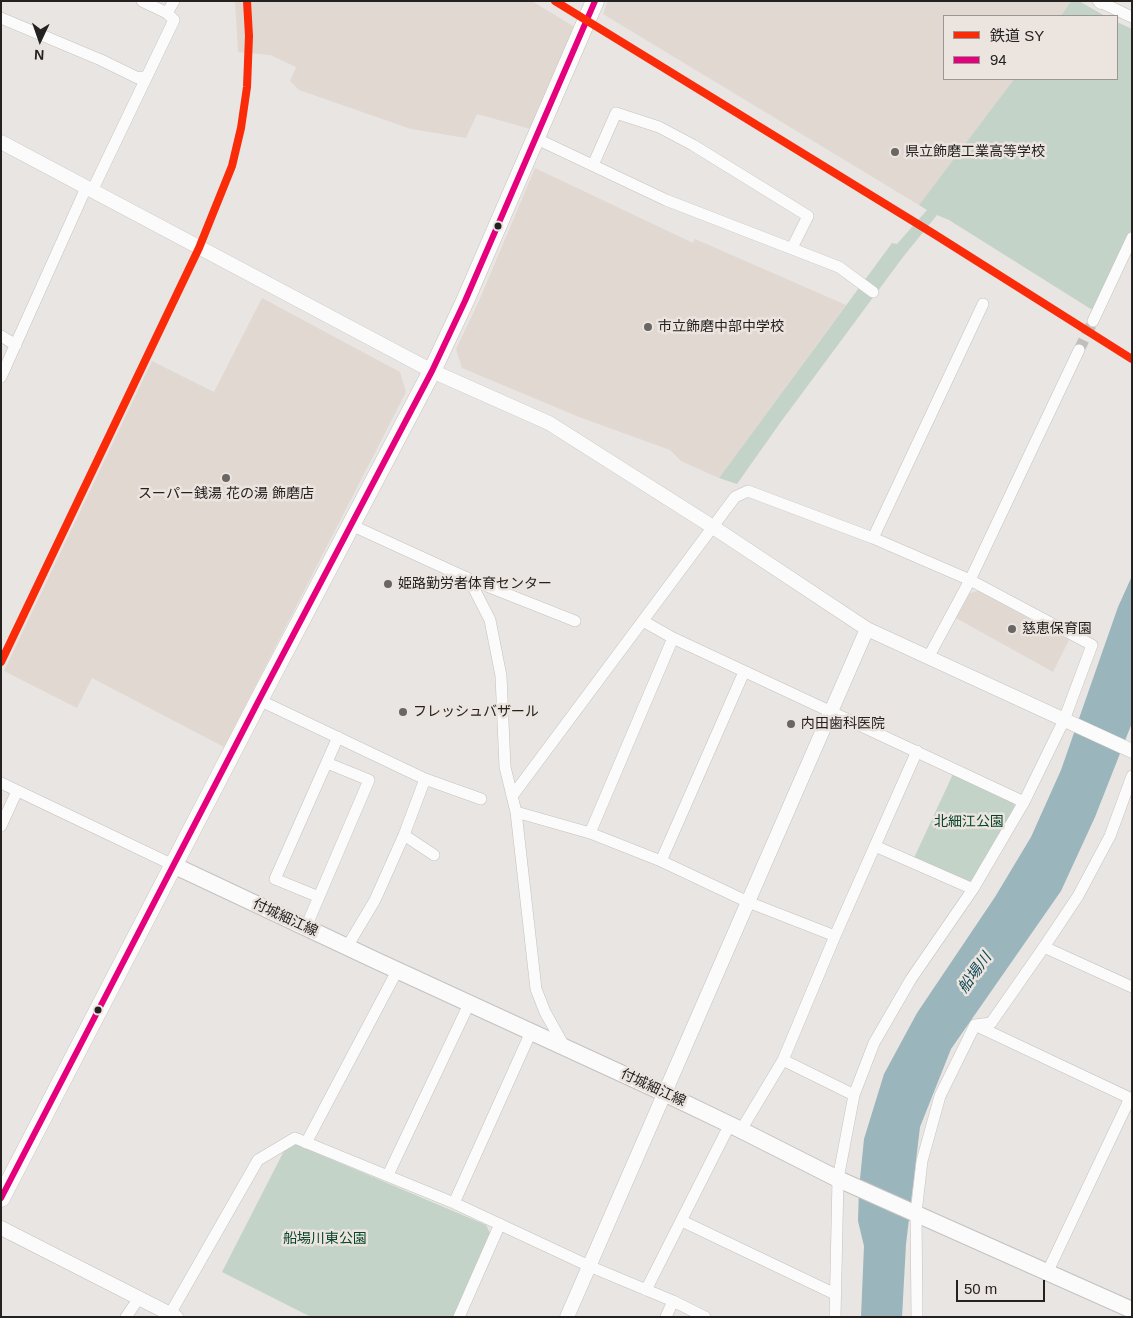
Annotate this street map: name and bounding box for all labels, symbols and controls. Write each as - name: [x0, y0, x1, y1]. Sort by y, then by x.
- north arrow: [15, 15, 65, 65]
- legend: [943, 15, 1118, 80]
- text: 鉄道 SY: [990, 27, 1044, 44]
- text: N: [34, 47, 45, 63]
- text: 94: [990, 51, 1007, 68]
- place label: 県立飾磨工業高等学校: [905, 144, 1045, 160]
- marker: 県立飾磨工業高等学校: [889, 146, 901, 158]
- unlabelled marker: [493, 221, 503, 231]
- place label: 市立飾磨中部中学校: [658, 319, 784, 335]
- marker: 市立飾磨中部中学校: [642, 321, 654, 333]
- marker: スーパー銭湯 花の湯 飾磨店: [220, 472, 232, 484]
- place label: スーパー銭湯 花の湯 飾磨店: [138, 486, 314, 502]
- place label: 姫路勤労者体育センター: [398, 576, 552, 592]
- marker: 姫路勤労者体育センター: [382, 578, 394, 590]
- place label: 慈恵保育園: [1022, 621, 1092, 637]
- marker: 慈恵保育園: [1006, 623, 1018, 635]
- place label: フレッシュバザール: [413, 704, 539, 720]
- marker: フレッシュバザール: [397, 706, 409, 718]
- place label: 内田歯科医院: [801, 716, 885, 732]
- marker: 内田歯科医院: [785, 718, 797, 730]
- park label: 北細江公園: [934, 814, 1004, 830]
- street label: 付城細江線: [250, 896, 320, 940]
- water label: 船場川: [954, 950, 996, 996]
- unlabelled marker: [93, 1005, 103, 1015]
- street label: 付城細江線: [618, 1066, 688, 1110]
- park label: 船場川東公園: [283, 1231, 367, 1247]
- scale bar: [958, 1270, 1047, 1302]
- text: 50 m: [964, 1280, 997, 1297]

